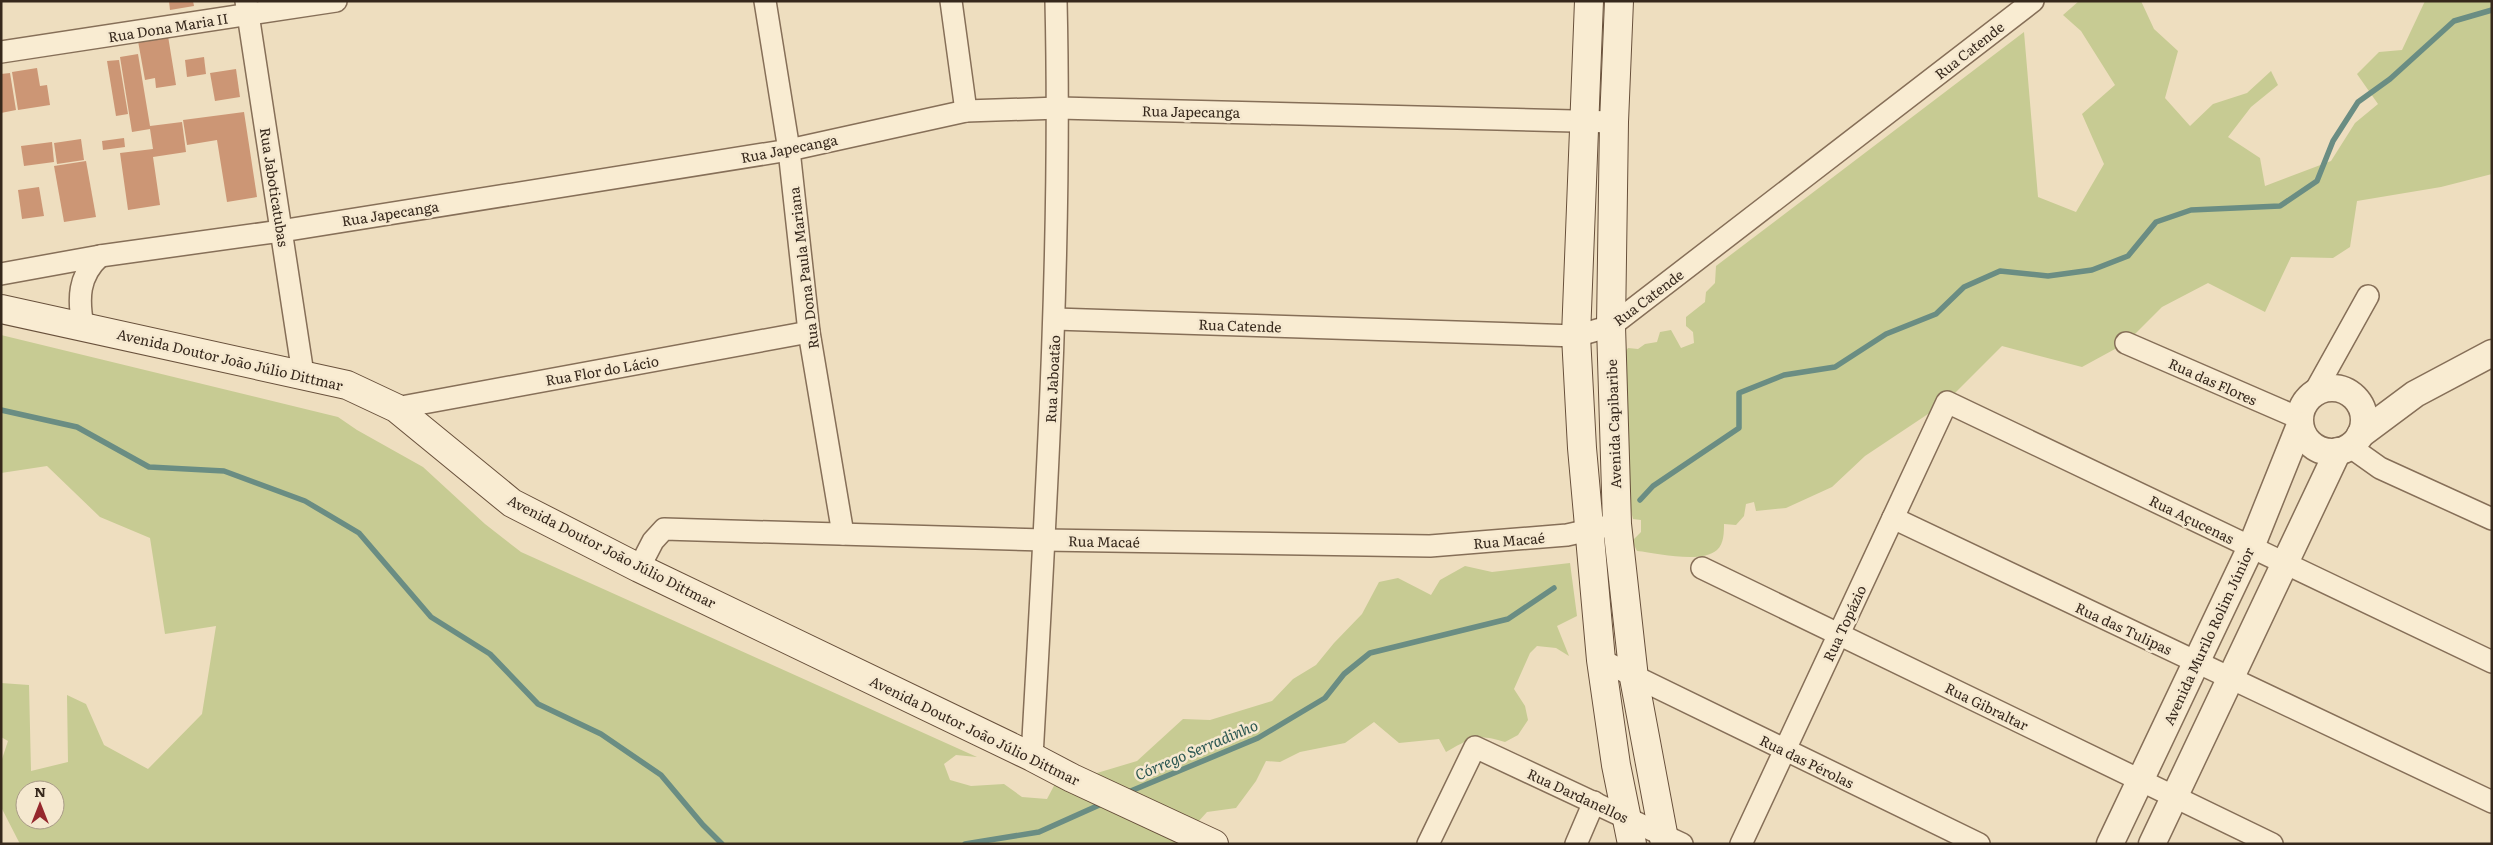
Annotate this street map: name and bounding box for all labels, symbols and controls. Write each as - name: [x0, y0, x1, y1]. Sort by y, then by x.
- street label: Rua Dona Maria II: [106, 8, 230, 46]
- street label: Rua Catende: [1930, 17, 2008, 83]
- street label: Rua Japecanga: [1142, 100, 1241, 122]
- street label: Rua Jaboticatubas: [256, 126, 294, 248]
- street label: Rua Japecanga: [739, 129, 840, 167]
- street label: Rua Dona Paula Mariana: [783, 185, 823, 350]
- street label: Rua Japecanga: [340, 195, 440, 231]
- street label: Rua Catende: [1609, 264, 1687, 330]
- street label: Rua Catende: [1198, 314, 1282, 336]
- street label: Avenida Doutor João Júlio Dittmar: [115, 323, 345, 395]
- street label: Rua Jaboatão: [1040, 334, 1064, 424]
- street label: Rua Flor do Lácio: [544, 350, 660, 390]
- street label: Rua das Flores: [2166, 353, 2260, 409]
- street label: Avenida Capibaribe: [1601, 359, 1625, 489]
- street label: Avenida Doutor João Júlio Dittmar: [504, 490, 720, 613]
- street label: Rua Açucenas: [2146, 490, 2238, 548]
- street label: Rua Macaé: [1472, 527, 1546, 553]
- street label: Rua Macaé: [1068, 530, 1140, 552]
- street label: Avenida Murilo Rolim Júnior: [2158, 543, 2258, 728]
- street label: Rua Topázio: [1818, 582, 1870, 664]
- street label: Rua das Tulipas: [2072, 597, 2176, 659]
- street label: Avenida Doutor João Júlio Dittmar: [867, 670, 1084, 790]
- street label: Rua Gibraltar: [1942, 677, 2032, 735]
- water label: Córrego Serradinho: [1131, 713, 1261, 785]
- street label: Rua das Pérolas: [1757, 730, 1857, 792]
- street label: Rua Dardanellos: [1524, 763, 1632, 827]
- north arrow: [15, 780, 65, 830]
- text: N: [34, 781, 46, 801]

